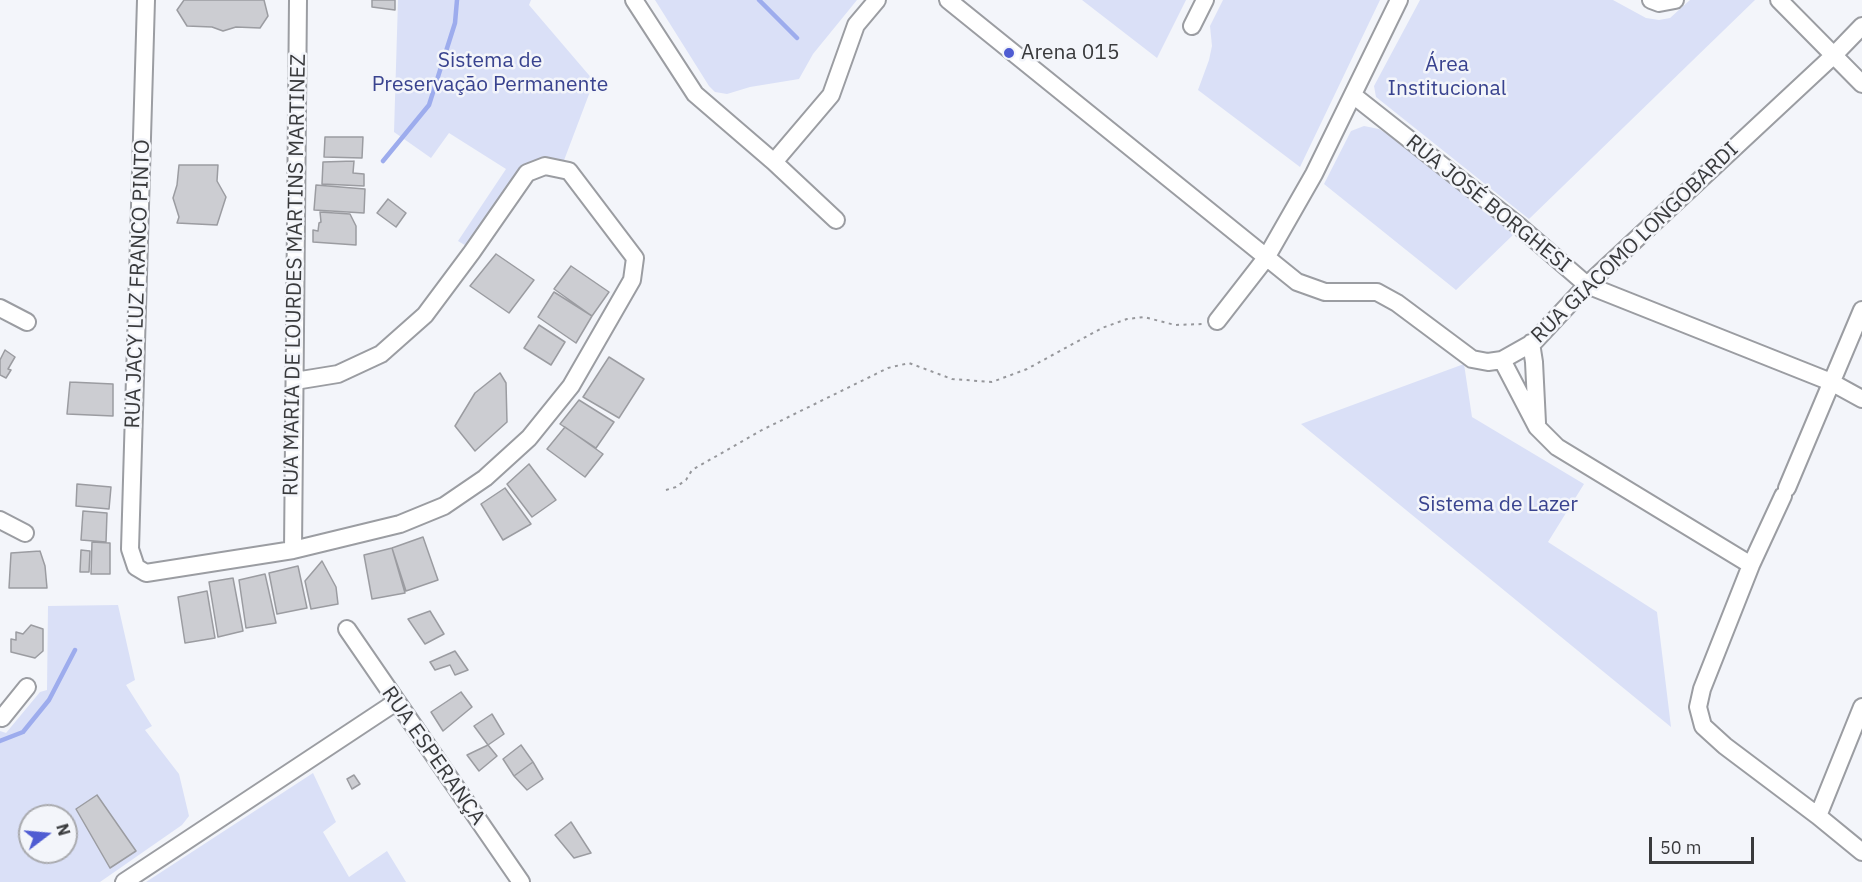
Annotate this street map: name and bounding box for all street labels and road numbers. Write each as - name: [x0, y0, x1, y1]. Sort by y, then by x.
- street label: RUA MARIA DE LOURDES MARTINS MARTINEZ: [279, 54, 311, 496]
- street label: RUA JOSÉ BORGHESI: [1401, 130, 1575, 278]
- street label: RUA GIACOMO LONGOBARDI: [1526, 137, 1744, 349]
- street label: RUA JACY LUZ FRANCO PINTO: [120, 139, 156, 429]
- street label: RUA ESPERANÇA: [376, 682, 490, 830]

